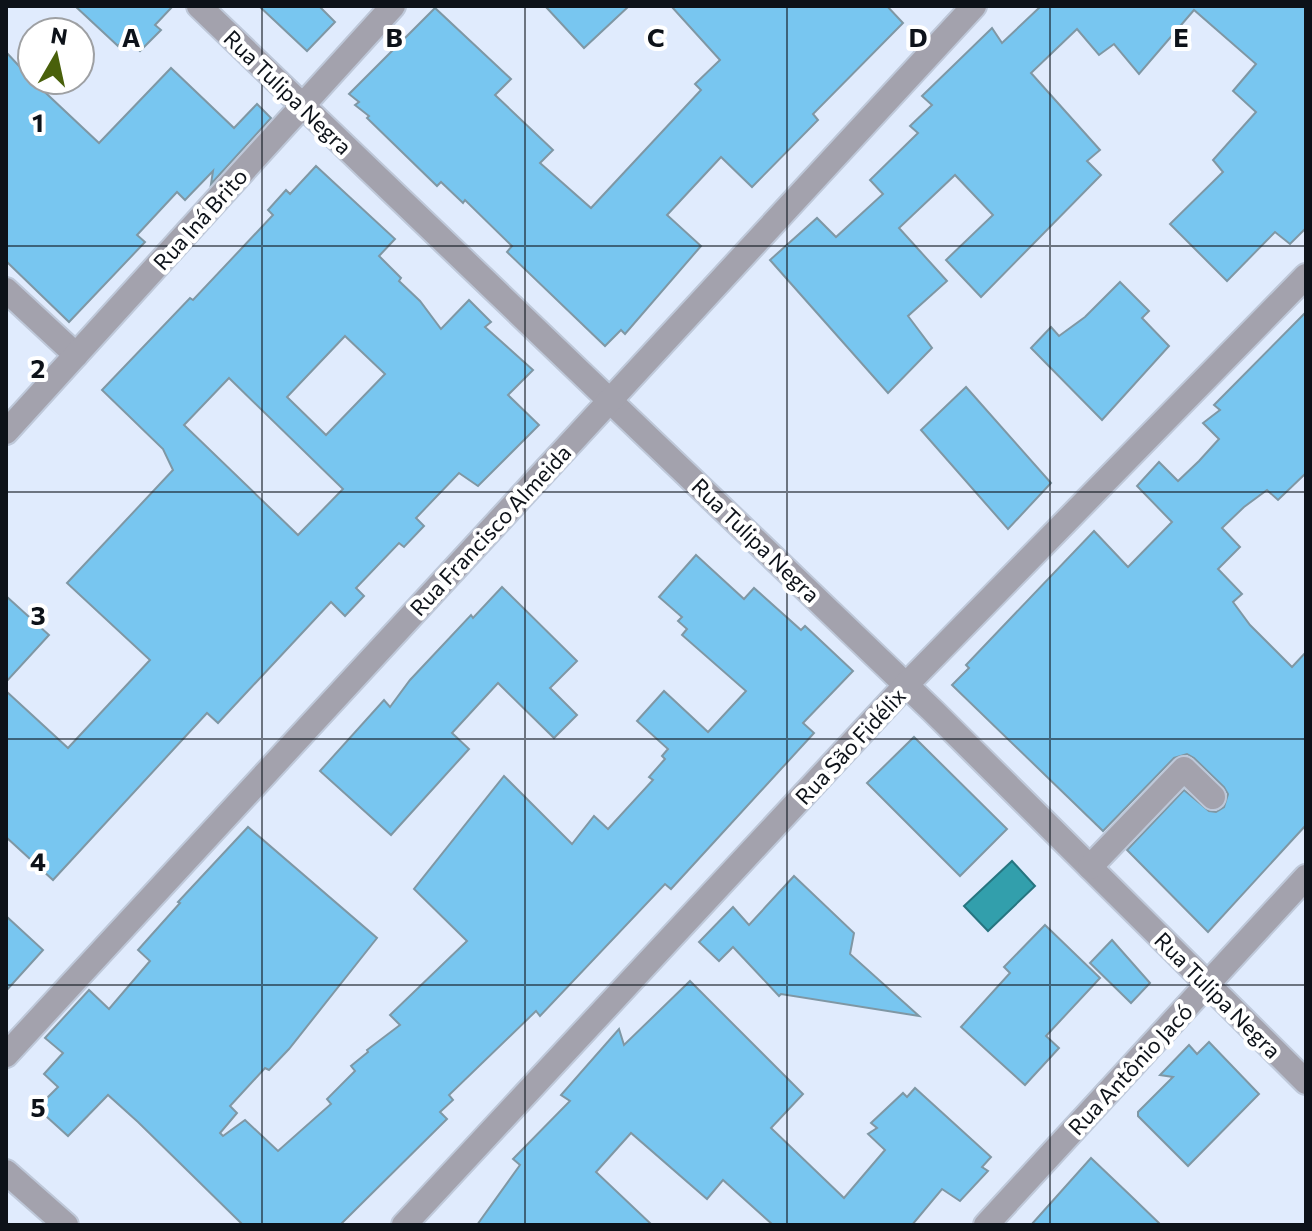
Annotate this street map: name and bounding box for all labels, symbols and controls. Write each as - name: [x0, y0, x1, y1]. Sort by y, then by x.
- north arrow: [16, 16, 96, 96]
- text: N: [49, 21, 69, 50]
- text: A: [122, 21, 141, 52]
- text: B: [385, 21, 403, 52]
- text: C: [647, 21, 665, 52]
- text: D: [908, 21, 928, 52]
- text: E: [1173, 21, 1189, 52]
- street label: Rua Tulipa Negra: [218, 24, 358, 160]
- text: 1: [32, 106, 44, 137]
- street label: Rua Iná Brito: [147, 163, 253, 275]
- text: 2: [31, 352, 45, 383]
- street label: Rua Francisco Almeida: [404, 439, 576, 621]
- street label: Rua Tulipa Negra: [686, 472, 826, 608]
- text: 3: [30, 599, 46, 630]
- street label: Rua São Fidélix: [789, 682, 911, 810]
- text: 4: [30, 845, 46, 876]
- street label: Rua Tulipa Negra: [1149, 926, 1287, 1064]
- street label: Rua Antônio Jacó: [1062, 998, 1198, 1140]
- text: 5: [30, 1091, 46, 1122]

